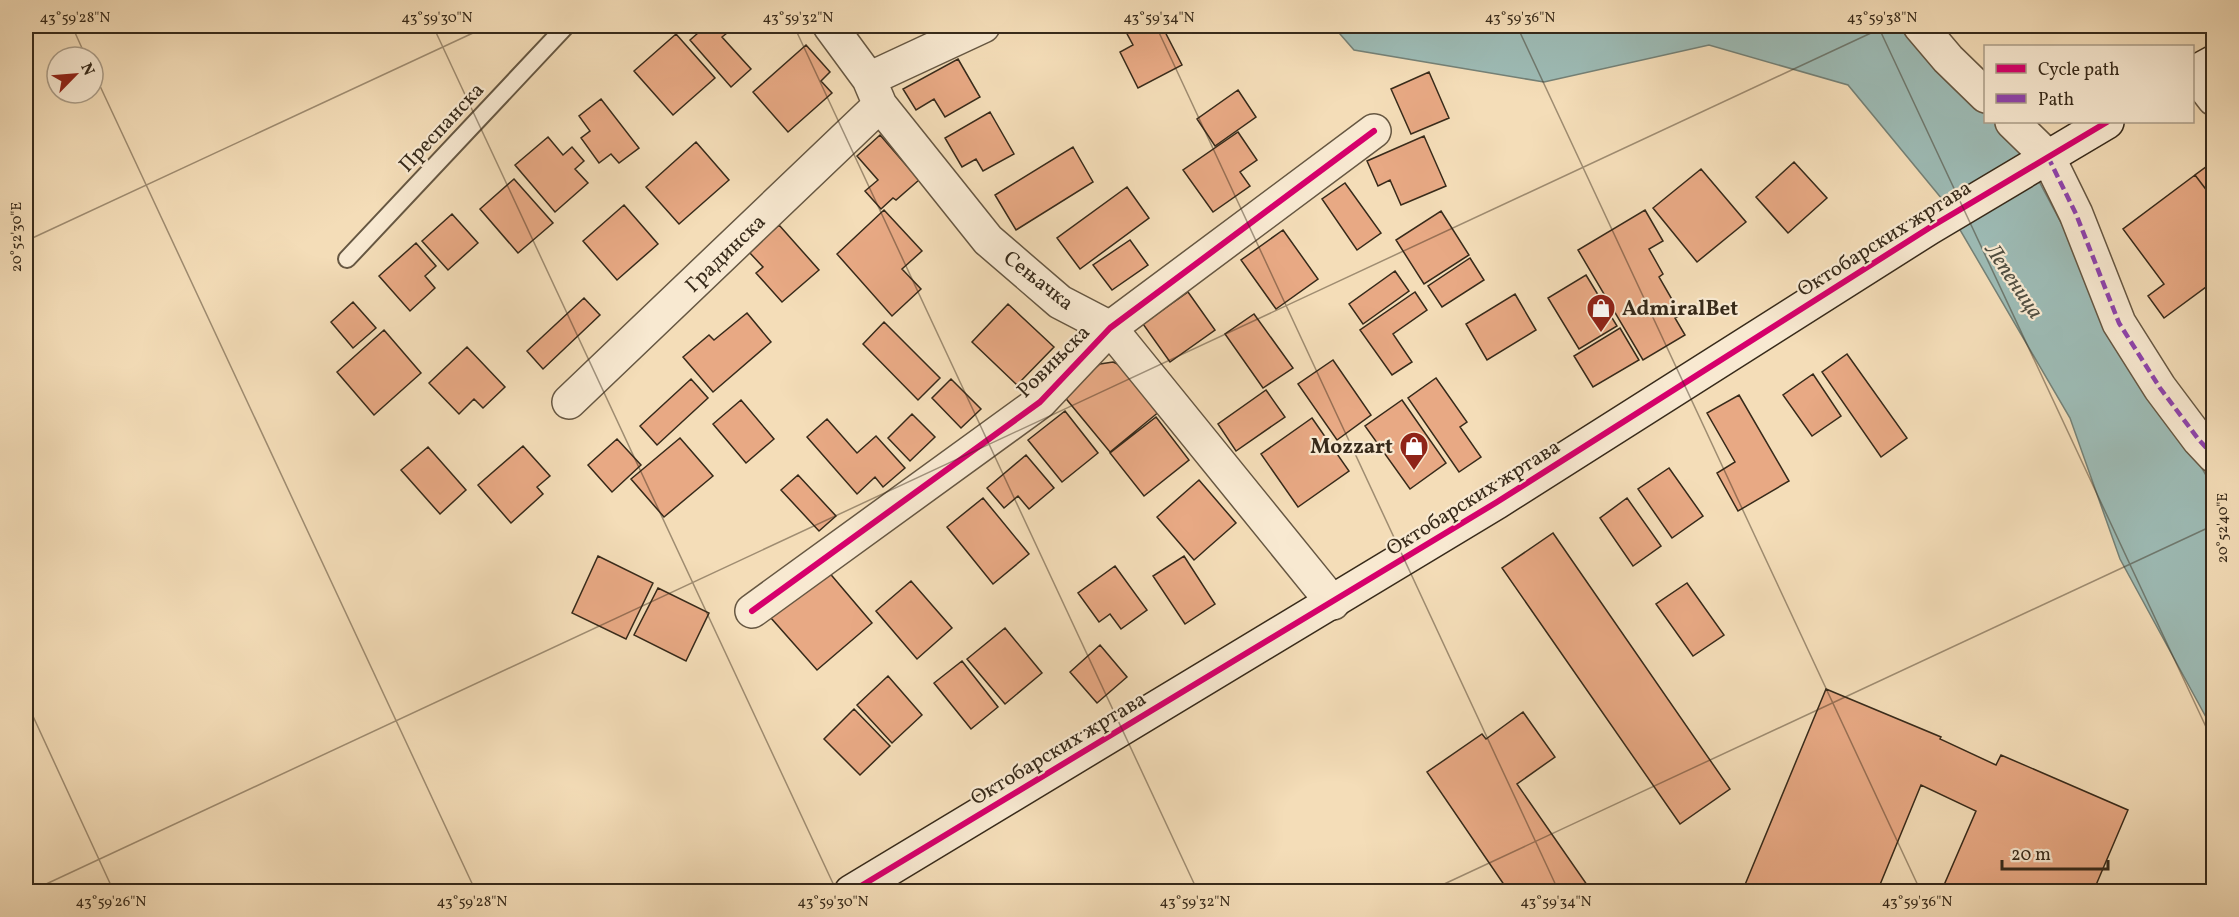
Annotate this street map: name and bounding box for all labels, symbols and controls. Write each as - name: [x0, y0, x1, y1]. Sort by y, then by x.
- text: 43°59'28"N: [40, 8, 110, 29]
- text: 43°59'30"N: [401, 8, 473, 29]
- text: 43°59'32"N: [763, 8, 833, 29]
- text: 43°59'34"N: [1123, 8, 1195, 29]
- text: 43°59'36"N: [1485, 8, 1555, 29]
- text: 43°59'38"N: [1847, 8, 1917, 29]
- north arrow: [45, 45, 105, 105]
- legend: [1984, 45, 2194, 123]
- text: Cycle path: [2038, 58, 2120, 83]
- text: N: [74, 60, 99, 80]
- street label: Преспанска: [393, 77, 491, 179]
- text: Path: [2038, 88, 2074, 113]
- street label: Октобарских жртава: [1792, 174, 1977, 305]
- text: 20°52'30"E: [7, 202, 28, 272]
- street label: Градинска: [679, 208, 773, 300]
- water label: Лепеница: [1976, 236, 2050, 326]
- street label: Сењачка: [997, 244, 1079, 318]
- shop icon: AdmiralBet: [1585, 292, 1617, 334]
- place label: AdmiralBet: [1622, 295, 1738, 324]
- street label: Ровињска: [1011, 319, 1097, 405]
- shop icon: Mozzart: [1398, 430, 1430, 472]
- place label: Mozzart: [1310, 433, 1393, 462]
- street label: Октобарских жртава: [1381, 433, 1566, 564]
- text: 20°52'40"E: [2213, 493, 2234, 563]
- street label: Октобарских жртава: [965, 685, 1152, 813]
- scale bar: [2002, 833, 2108, 871]
- text: 20 m: [2011, 843, 2051, 868]
- text: 43°59'26"N: [76, 892, 146, 913]
- text: 43°59'28"N: [437, 892, 507, 913]
- text: 43°59'30"N: [797, 892, 869, 913]
- text: 43°59'32"N: [1160, 892, 1230, 913]
- text: 43°59'34"N: [1520, 892, 1592, 913]
- text: 43°59'36"N: [1882, 892, 1952, 913]

